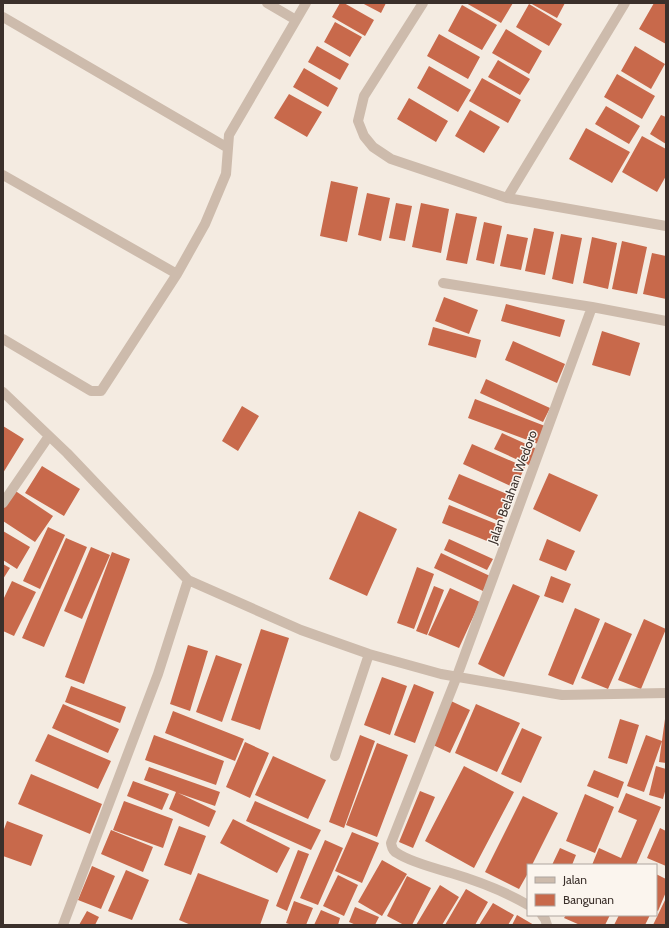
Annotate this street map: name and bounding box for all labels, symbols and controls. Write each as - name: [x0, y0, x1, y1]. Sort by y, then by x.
- street label: Jalan Belahan Wedoro: [484, 428, 540, 547]
- legend: [527, 864, 657, 916]
- text: Jalan: [562, 872, 587, 887]
- text: Bangunan: [563, 892, 614, 907]

